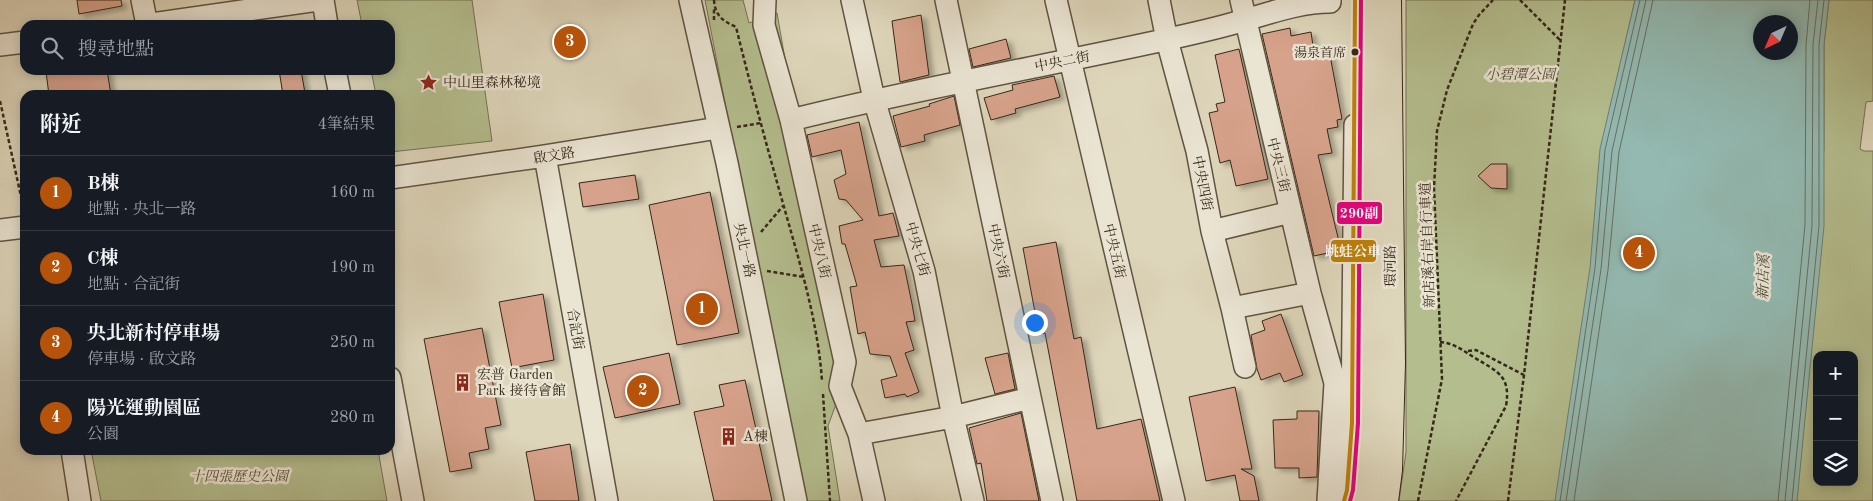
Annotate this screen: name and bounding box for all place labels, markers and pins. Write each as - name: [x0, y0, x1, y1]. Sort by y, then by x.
- pin: 3: [554, 23, 586, 61]
- place label: 湯泉首席: [1294, 46, 1346, 60]
- marker: 湯泉首席: [1350, 47, 1360, 57]
- place icon: 中山里森林秘境: [419, 72, 439, 92]
- place label: 中山里森林秘境: [443, 75, 541, 90]
- pin: 4: [1623, 234, 1655, 272]
- pin: 1: [686, 290, 718, 328]
- place label: 宏普 Garden Park 接待會館: [477, 367, 566, 398]
- building icon: 宏普 Garden Park 接待會館: [453, 372, 473, 392]
- pin: 2: [627, 372, 659, 410]
- building icon: A棟: [719, 426, 739, 446]
- place label: A棟: [743, 429, 768, 444]

